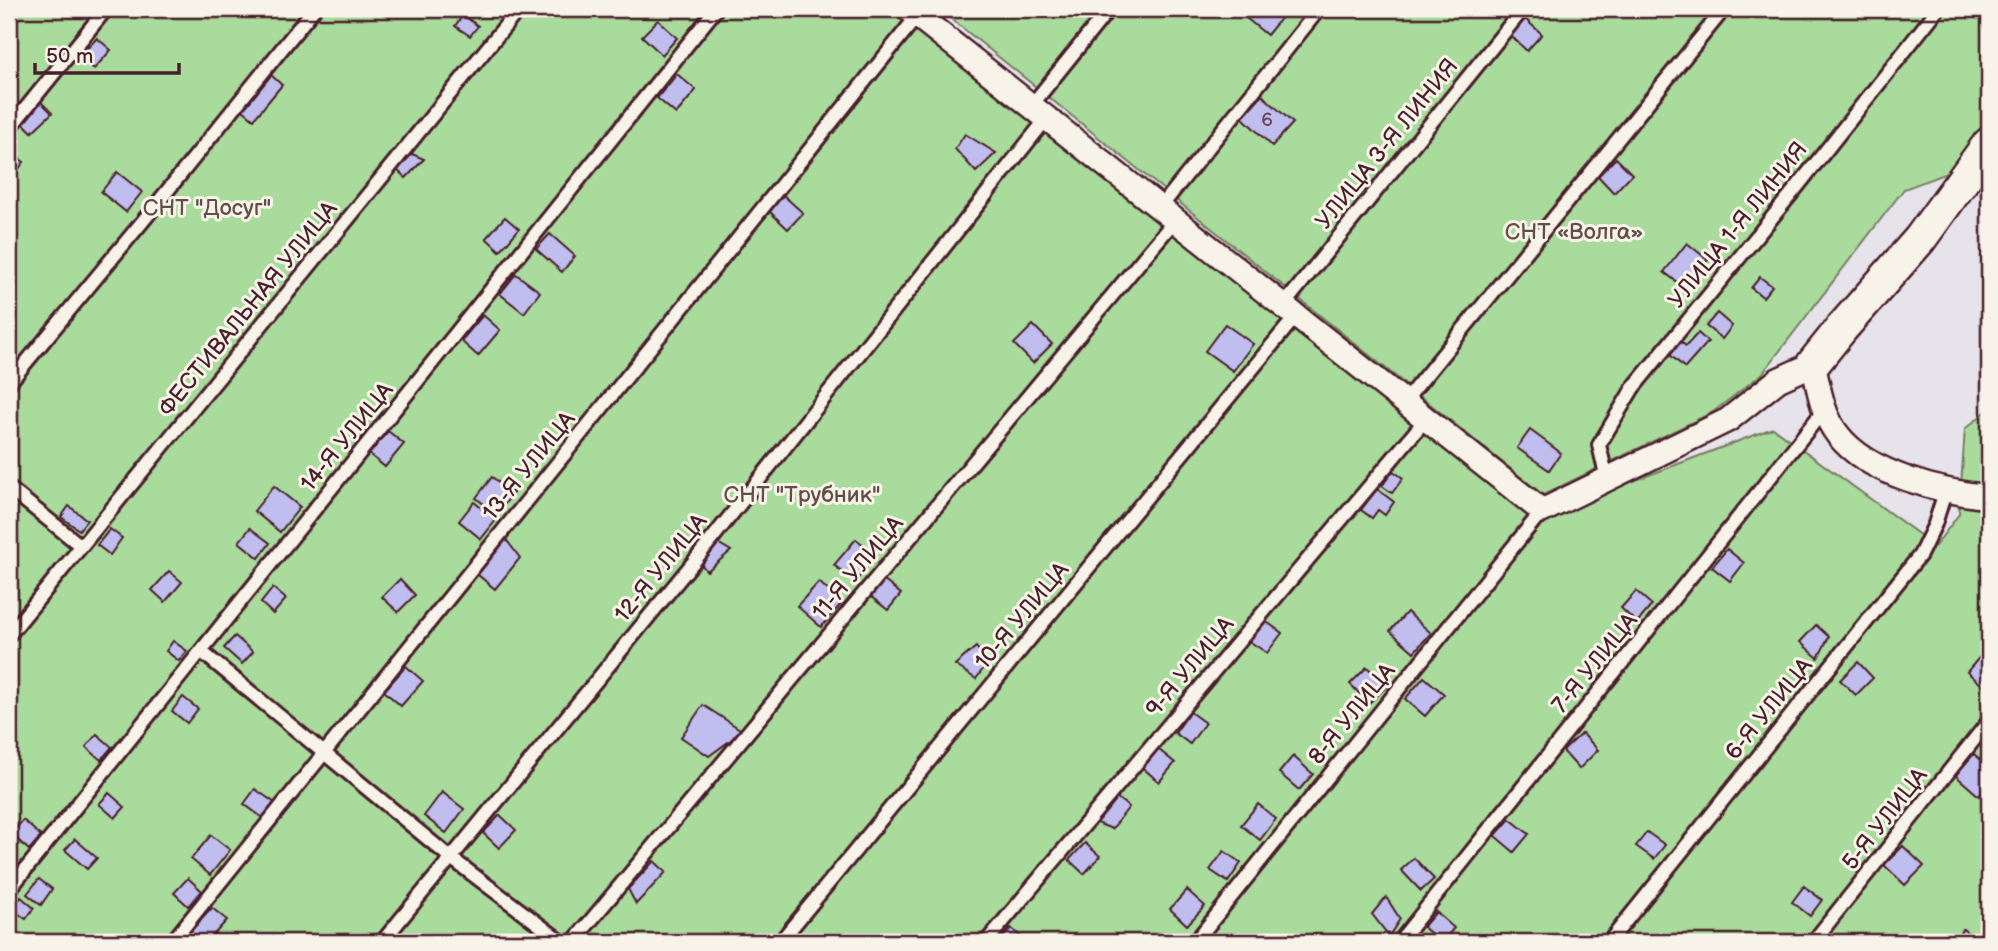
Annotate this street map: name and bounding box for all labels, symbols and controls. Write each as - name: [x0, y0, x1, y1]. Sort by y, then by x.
- scale bar: [35, 32, 178, 76]
- text: 50 m: [46, 44, 93, 69]
- street label: УЛИЦА 3-Я ЛИНИЯ: [1310, 53, 1464, 235]
- house number: 6: [1261, 109, 1273, 132]
- street label: УЛИЦА 1-Я ЛИНИЯ: [1662, 136, 1814, 314]
- park label: СНТ "Досуг": [143, 194, 271, 222]
- street label: ФЕСТИВАЛЬНАЯ УЛИЦА: [153, 196, 343, 422]
- park label: СНТ «Волга»: [1505, 218, 1643, 246]
- street label: 14-Я УЛИЦА: [295, 377, 399, 497]
- street label: 13-Я УЛИЦА: [477, 406, 581, 526]
- park label: СНТ "Трубник": [724, 481, 881, 509]
- street label: 12-Я УЛИЦА: [609, 508, 713, 628]
- street label: 11-Я УЛИЦА: [807, 510, 910, 626]
- street label: 10-Я УЛИЦА: [969, 557, 1075, 675]
- street label: 7-Я УЛИЦА: [1546, 607, 1644, 719]
- street label: 9-Я УЛИЦА: [1140, 611, 1240, 723]
- street label: 6-Я УЛИЦА: [1719, 652, 1819, 766]
- street label: 8-Я УЛИЦА: [1303, 658, 1401, 770]
- street label: 5-Я УЛИЦА: [1836, 762, 1934, 876]

